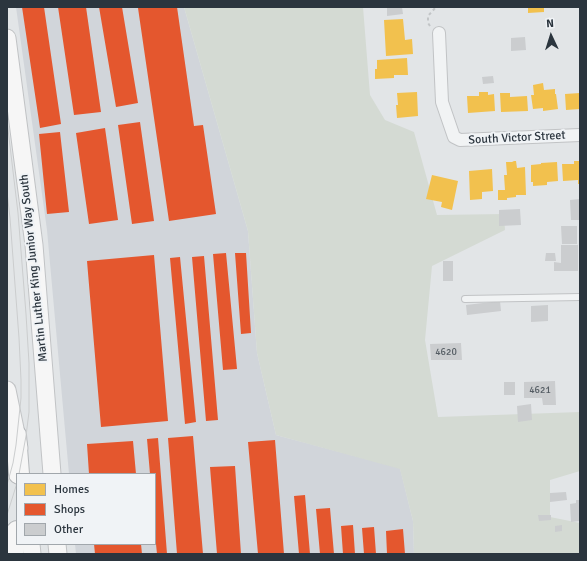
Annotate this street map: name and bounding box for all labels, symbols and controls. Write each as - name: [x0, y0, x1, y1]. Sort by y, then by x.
- north arrow: [531, 16, 571, 56]
- text: N: [546, 17, 554, 30]
- street label: South Victor Street: [468, 128, 566, 148]
- street label: Martin Luther King Junior Way South: [17, 173, 51, 363]
- house number: 4620: [435, 346, 457, 358]
- house number: 4621: [529, 384, 551, 396]
- legend: [16, 473, 156, 545]
- text: Homes: [54, 482, 89, 497]
- text: Shops: [54, 502, 85, 517]
- text: Other: [54, 522, 83, 537]

